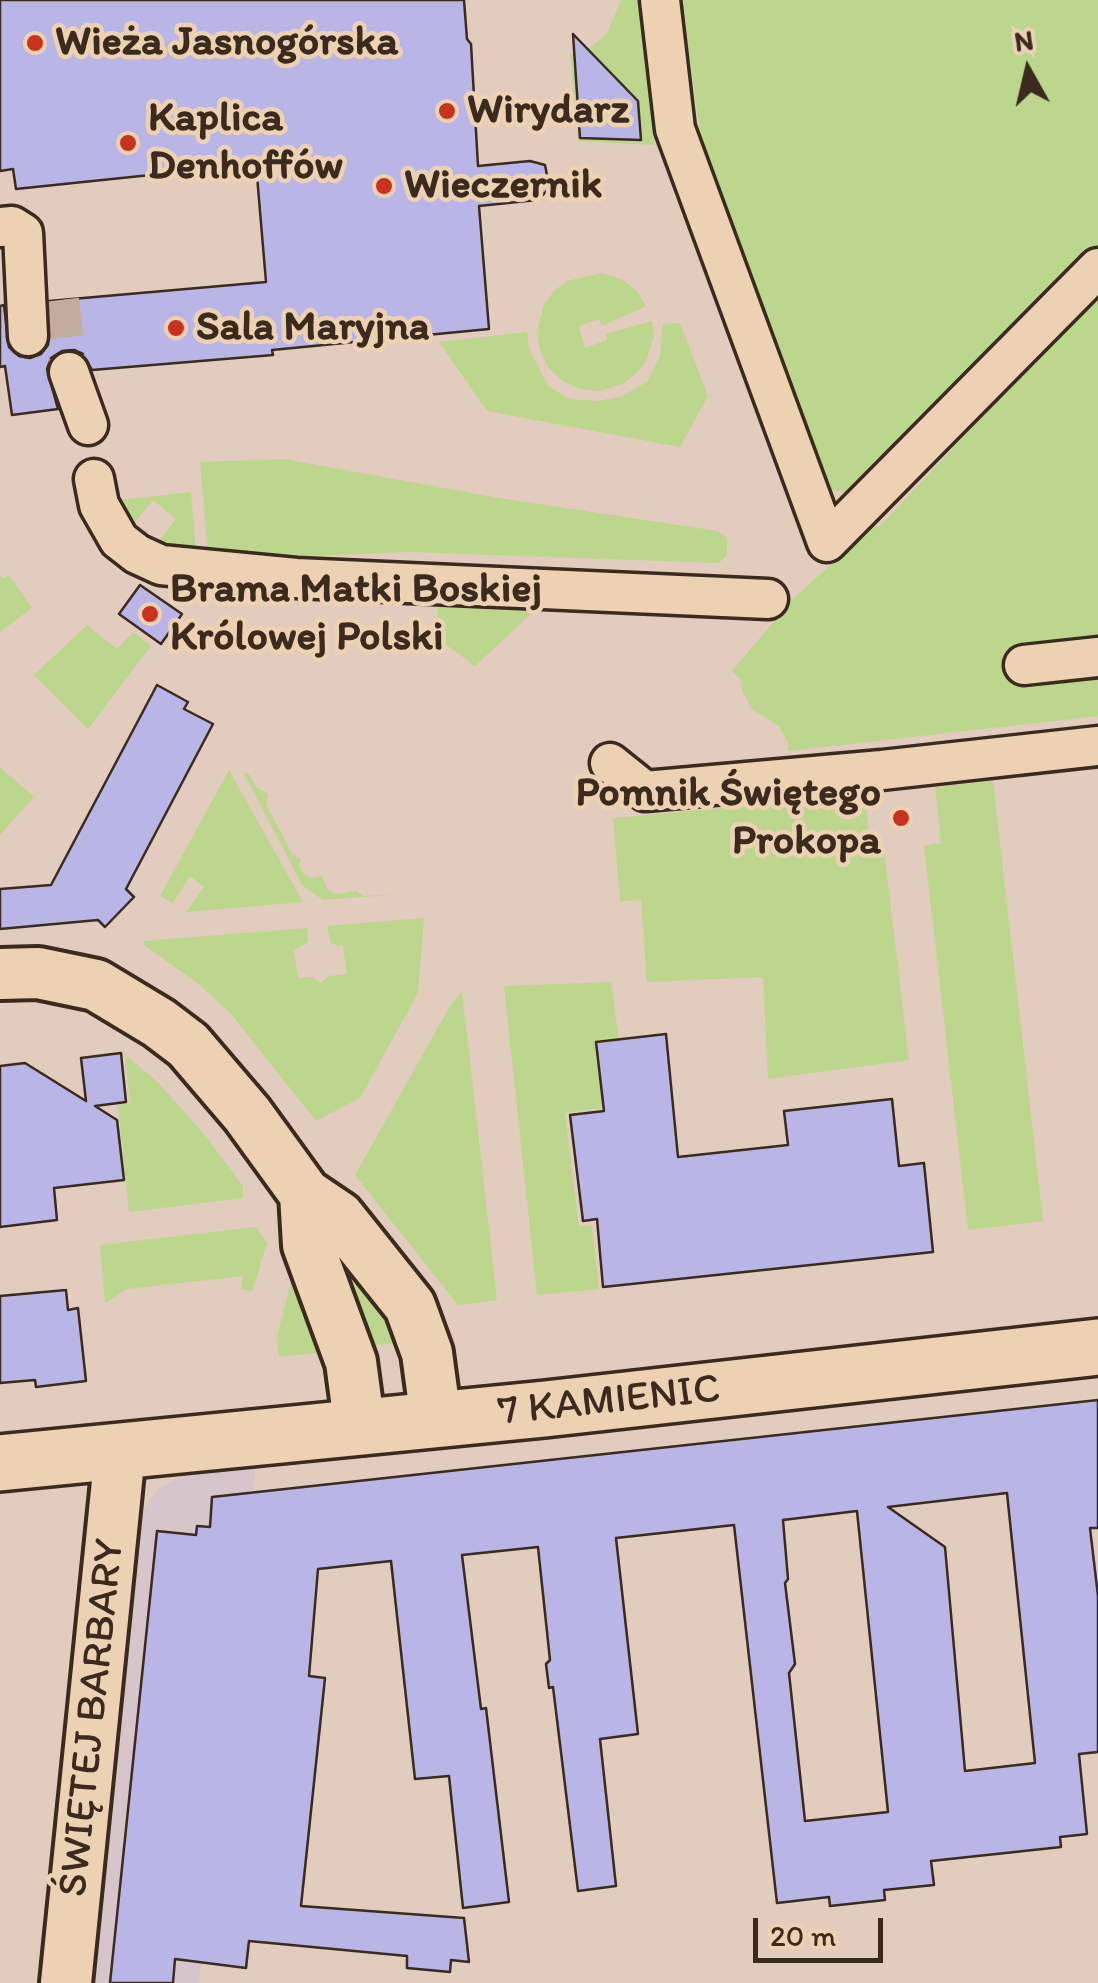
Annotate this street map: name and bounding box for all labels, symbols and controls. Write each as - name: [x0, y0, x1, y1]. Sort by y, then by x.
- place label: Wieża Jasnogórska: [55, 18, 398, 68]
- north arrow: [978, 20, 1078, 120]
- text: N: [1012, 22, 1036, 58]
- marker: Wieża Jasnogórska: [24, 32, 46, 54]
- place label: Wirydarz: [467, 86, 629, 136]
- place label: Kaplica Denhoffów: [148, 94, 343, 192]
- marker: Wirydarz: [436, 100, 458, 122]
- marker: Kaplica Denhoffów: [117, 132, 139, 154]
- place label: Wieczernik: [404, 161, 602, 211]
- marker: Wieczernik: [373, 175, 395, 197]
- place label: Sala Maryjna: [196, 303, 430, 353]
- marker: Sala Maryjna: [165, 317, 187, 339]
- place label: Brama Matki Boskiej Królowej Polski: [170, 565, 542, 664]
- marker: Brama Matki Boskiej Królowej Polski: [139, 603, 161, 625]
- place label: Pomnik Świętego Prokopa: [576, 769, 881, 868]
- marker: Pomnik Świętego Prokopa: [890, 807, 912, 829]
- street label: 7 KAMIENIC: [495, 1365, 723, 1439]
- street label: ŚWIĘTEJ BARBARY: [49, 1537, 137, 1899]
- scale bar: [758, 1898, 888, 1960]
- text: 20 m: [770, 1917, 836, 1954]

